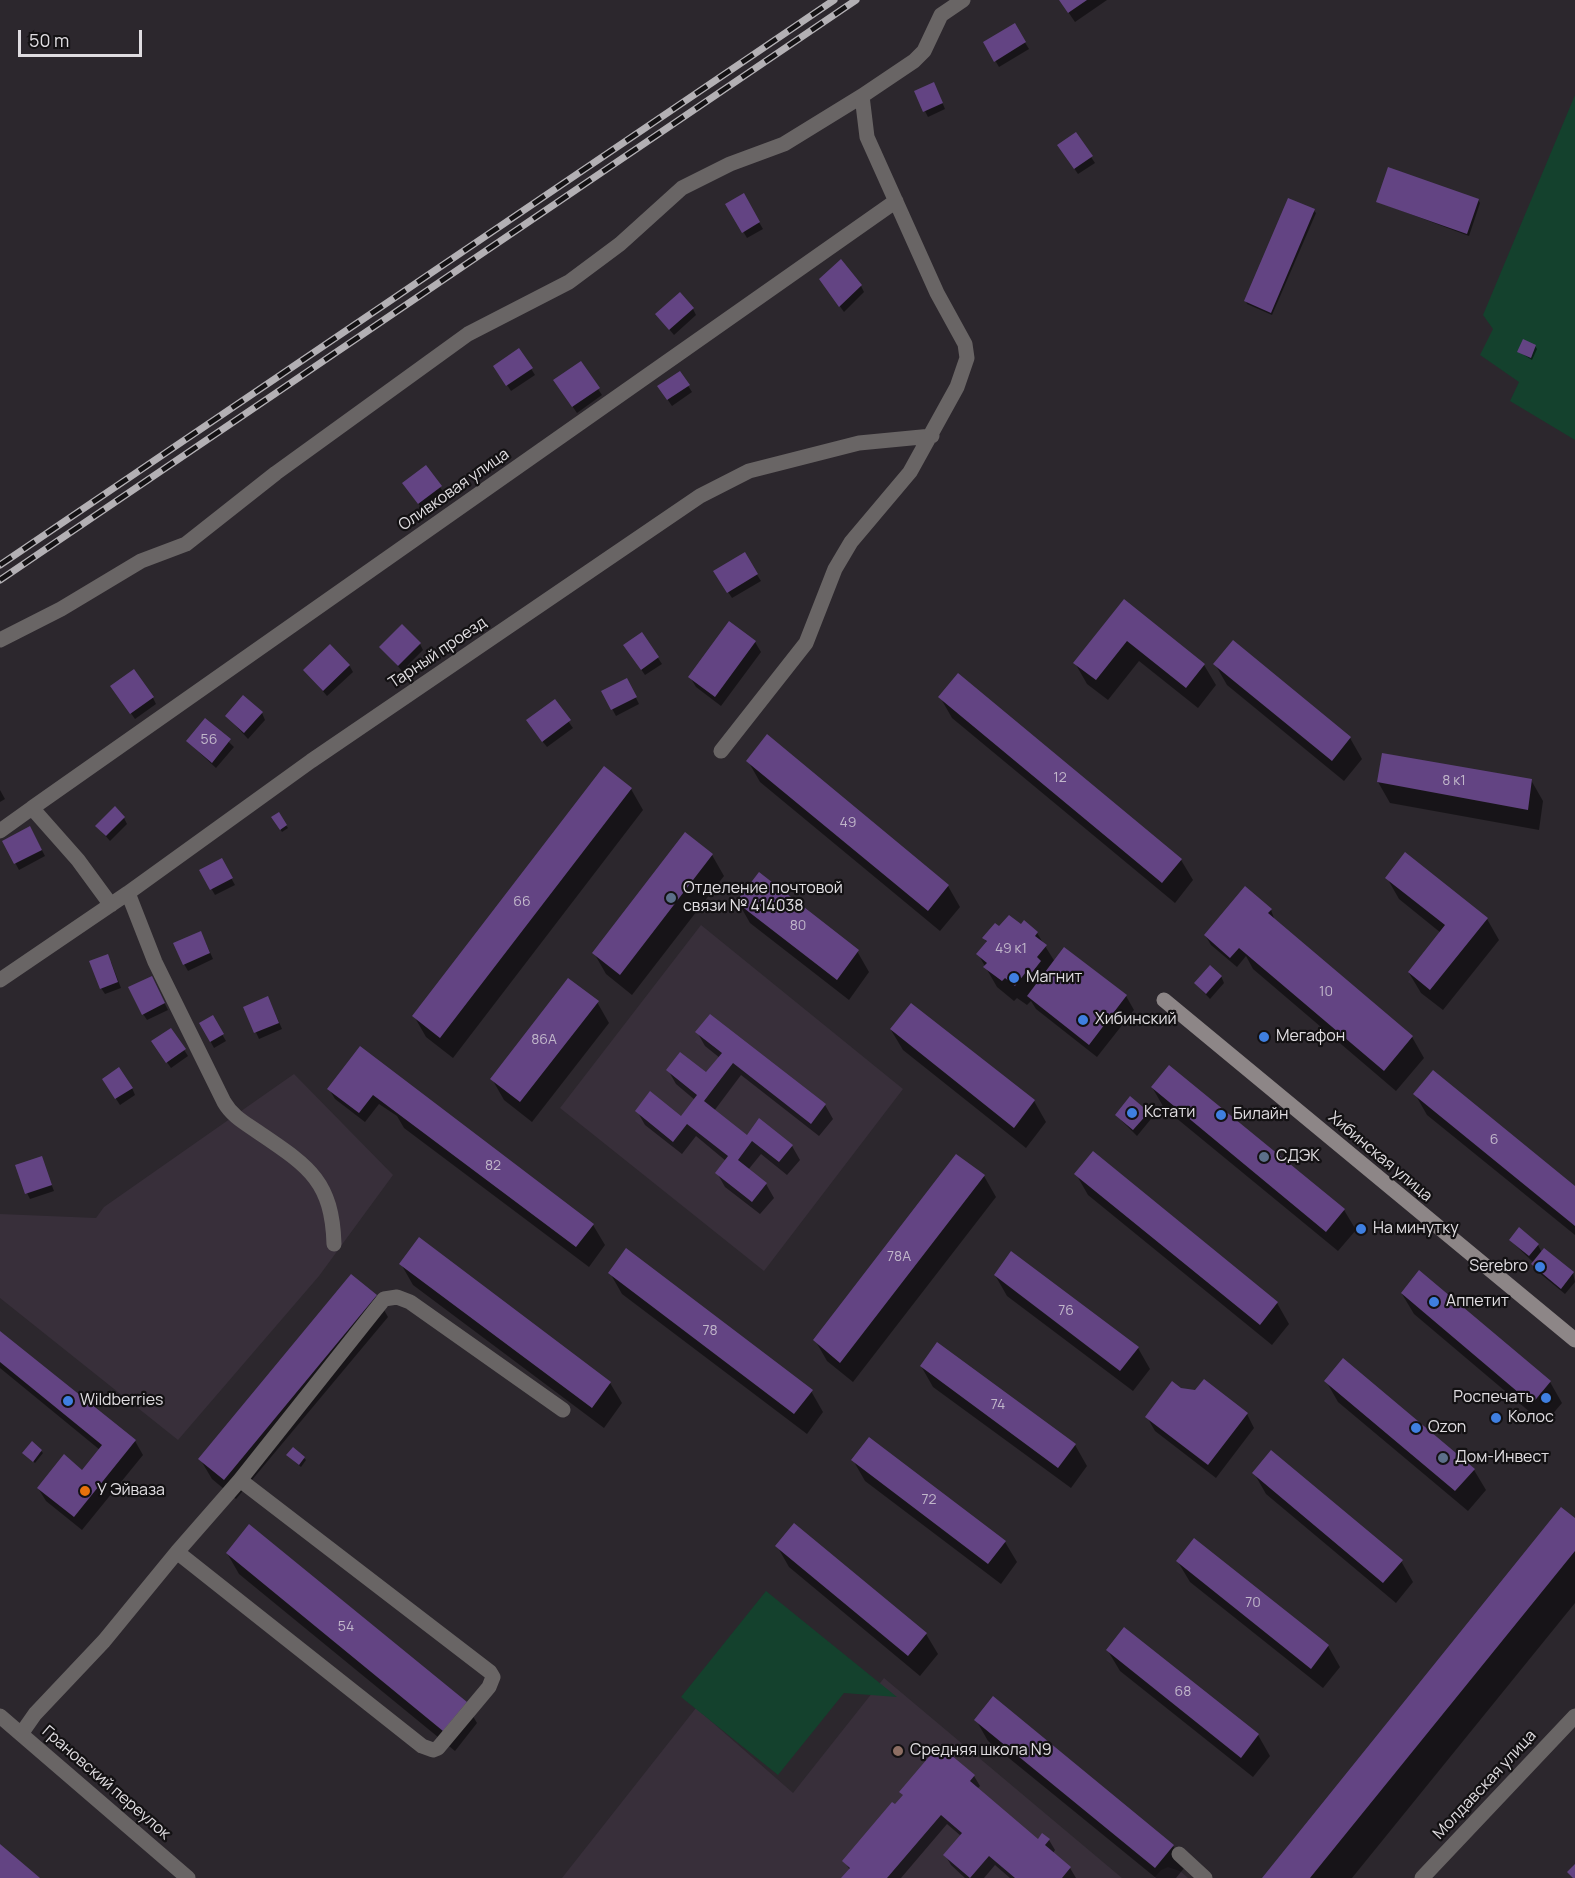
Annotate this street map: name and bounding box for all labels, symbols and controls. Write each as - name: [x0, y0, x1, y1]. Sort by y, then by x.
- scale bar: [21, 18, 146, 56]
- text: 50 m: [29, 28, 69, 52]
- street label: Оливковая улица: [395, 445, 513, 535]
- street label: Тарный проезд: [385, 613, 491, 693]
- house number: 56: [201, 732, 217, 748]
- house number: 12: [1053, 770, 1067, 786]
- house number: 8 к1: [1442, 773, 1466, 789]
- house number: 49: [840, 815, 856, 831]
- place label: Отделение почтовой связи № 414038: [683, 879, 843, 917]
- marker: Отделение почтовой связи № 414038: [664, 891, 678, 905]
- house number: 66: [513, 894, 531, 910]
- house number: 80: [790, 918, 806, 934]
- house number: 49 к1: [995, 941, 1027, 957]
- place label: Магнит: [1026, 968, 1082, 988]
- marker: Магнит: [1007, 971, 1021, 985]
- house number: 10: [1319, 984, 1333, 1000]
- place label: Хибинский: [1095, 1010, 1177, 1030]
- marker: Хибинский: [1076, 1013, 1090, 1027]
- place label: Мегафон: [1276, 1027, 1345, 1047]
- marker: Мегафон: [1257, 1030, 1271, 1044]
- house number: 86А: [531, 1032, 557, 1048]
- place label: Кстати: [1144, 1103, 1195, 1123]
- place label: Билайн: [1233, 1105, 1288, 1125]
- marker: Кстати: [1125, 1106, 1139, 1120]
- marker: Билайн: [1214, 1108, 1228, 1122]
- street label: Хибинская улица: [1324, 1108, 1436, 1206]
- house number: 6: [1490, 1132, 1498, 1148]
- place label: СДЭК: [1276, 1147, 1320, 1167]
- marker: СДЭК: [1257, 1150, 1271, 1164]
- house number: 82: [485, 1158, 501, 1174]
- place label: На минутку: [1373, 1219, 1459, 1239]
- marker: На минутку: [1354, 1222, 1368, 1236]
- house number: 78А: [887, 1249, 911, 1265]
- place label: Serebro: [1469, 1257, 1528, 1277]
- marker: Serebro: [1533, 1260, 1547, 1274]
- place label: Аппетит: [1446, 1292, 1509, 1312]
- marker: Аппетит: [1427, 1295, 1441, 1309]
- house number: 76: [1058, 1303, 1074, 1319]
- house number: 78: [702, 1323, 718, 1339]
- place label: Роспечать: [1453, 1388, 1534, 1408]
- place label: Wildberries: [80, 1391, 163, 1411]
- marker: Роспечать: [1539, 1391, 1553, 1405]
- marker: Wildberries: [61, 1394, 75, 1408]
- house number: 74: [991, 1397, 1005, 1413]
- place label: Колос: [1508, 1408, 1554, 1428]
- marker: Колос: [1489, 1411, 1503, 1425]
- place label: Ozon: [1428, 1418, 1466, 1438]
- marker: Ozon: [1409, 1421, 1423, 1435]
- place label: Дом-Инвест: [1455, 1448, 1549, 1468]
- marker: Дом-Инвест: [1436, 1451, 1450, 1465]
- place label: У Эйваза: [97, 1481, 165, 1501]
- marker: У Эйваза: [78, 1484, 92, 1498]
- house number: 72: [921, 1492, 937, 1508]
- house number: 70: [1245, 1595, 1261, 1611]
- house number: 54: [338, 1619, 354, 1635]
- house number: 68: [1175, 1684, 1191, 1700]
- street label: Грановский переулок: [38, 1722, 174, 1844]
- street label: Молдавская улица: [1430, 1727, 1540, 1843]
- place label: Средняя школа N9: [910, 1741, 1052, 1761]
- marker: Средняя школа N9: [891, 1744, 905, 1758]

